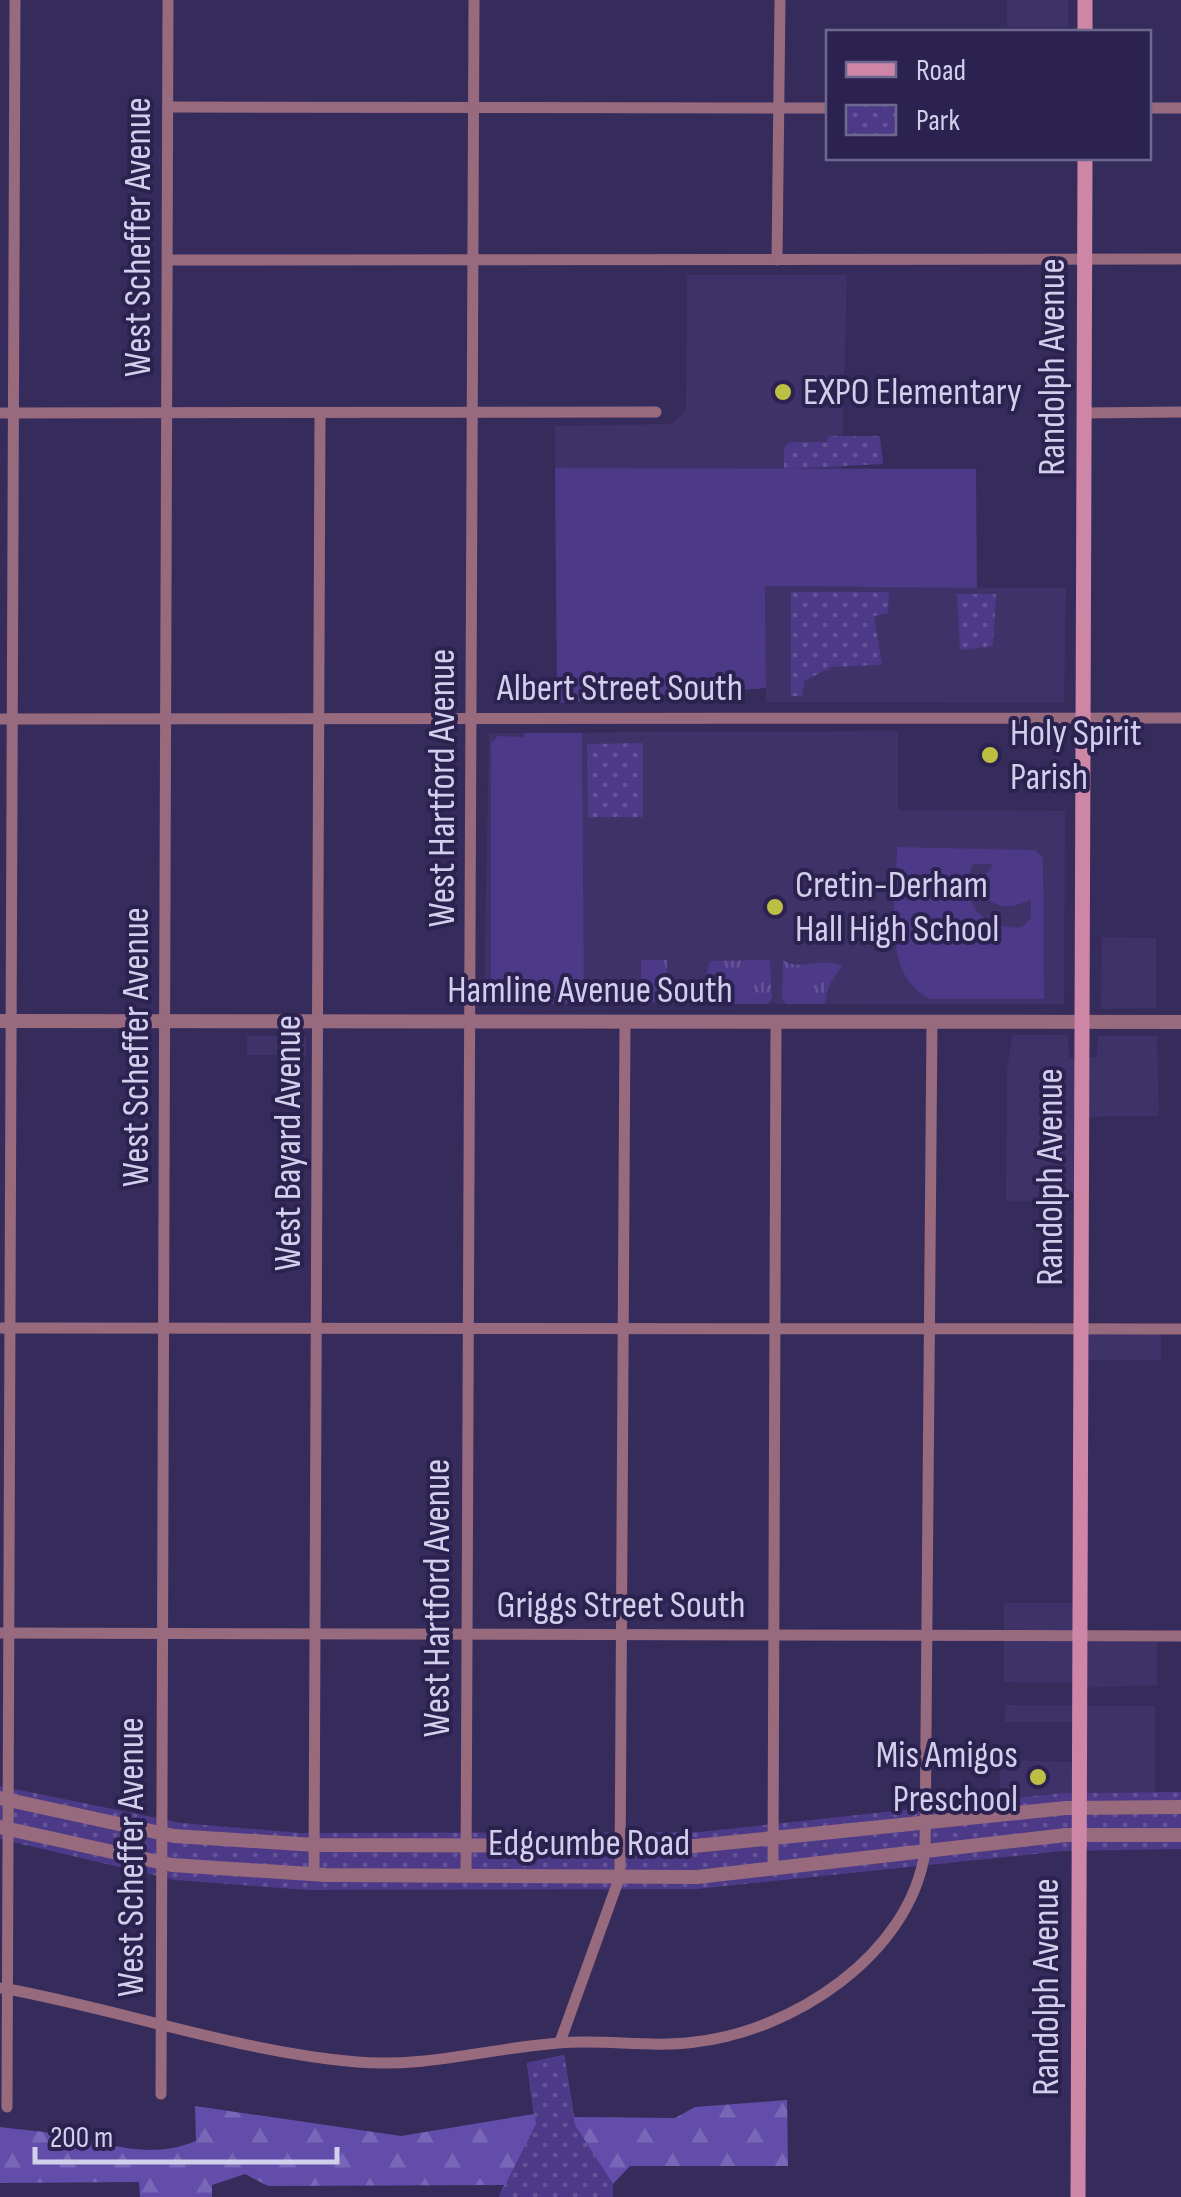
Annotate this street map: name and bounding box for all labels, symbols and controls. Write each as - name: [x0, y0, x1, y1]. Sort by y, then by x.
- legend: [826, 30, 1151, 160]
- text: Road: [916, 53, 966, 89]
- street label: West Scheffer Avenue: [116, 97, 161, 377]
- text: Park: [916, 103, 960, 139]
- street label: Randolph Avenue: [1030, 258, 1075, 476]
- place label: EXPO Elementary: [803, 370, 1022, 415]
- marker: EXPO Elementary: [772, 381, 794, 403]
- street label: West Hartford Avenue: [420, 649, 465, 927]
- street label: Albert Street South: [496, 666, 743, 711]
- place label: Holy Spirit Parish: [1010, 711, 1141, 800]
- marker: Holy Spirit Parish: [979, 744, 1001, 766]
- place label: Cretin-Derham Hall High School: [795, 863, 999, 952]
- marker: Cretin-Derham Hall High School: [764, 896, 786, 918]
- street label: West Scheffer Avenue: [114, 907, 159, 1187]
- street label: Hamline Avenue South: [447, 968, 733, 1013]
- street label: West Bayard Avenue: [266, 1015, 311, 1271]
- street label: Randolph Avenue: [1028, 1068, 1073, 1286]
- street label: West Hartford Avenue: [415, 1459, 460, 1737]
- street label: Griggs Street South: [496, 1583, 746, 1628]
- street label: West Scheffer Avenue: [109, 1717, 154, 1997]
- place label: Mis Amigos Preschool: [876, 1733, 1018, 1822]
- marker: Mis Amigos Preschool: [1027, 1766, 1049, 1788]
- street label: Edgcumbe Road: [488, 1821, 690, 1866]
- street label: Randolph Avenue: [1024, 1878, 1069, 2096]
- scale bar: [35, 2102, 338, 2164]
- text: 200 m: [50, 2120, 113, 2156]

